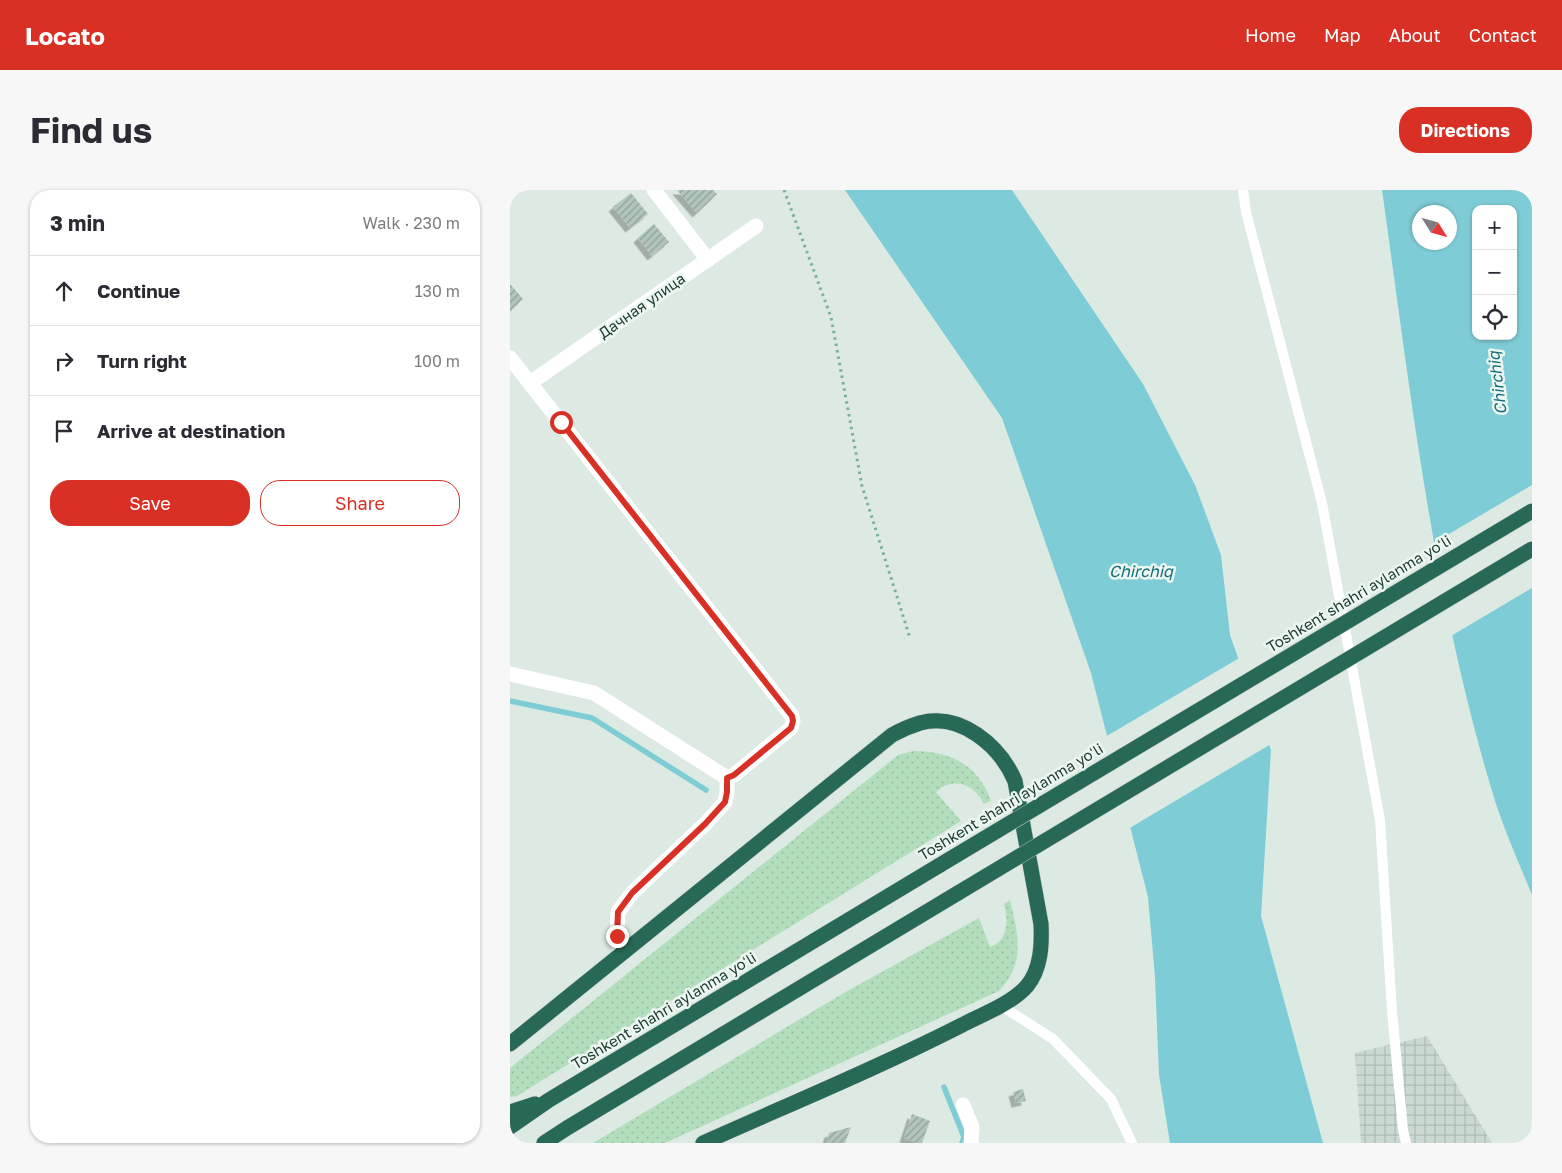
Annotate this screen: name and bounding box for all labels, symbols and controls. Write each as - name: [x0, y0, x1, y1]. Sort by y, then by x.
- text: Locato: [25, 21, 105, 50]
- text: Home: [1245, 24, 1296, 46]
- text: Map: [1324, 24, 1361, 46]
- text: About: [1389, 24, 1441, 46]
- text: Contact: [1469, 24, 1537, 46]
- button: Directions: [1399, 107, 1532, 153]
- text: Find us: [30, 109, 152, 151]
- north arrow: [1412, 205, 1457, 250]
- map controls: [1472, 205, 1517, 340]
- button: +: [1472, 205, 1517, 250]
- text: 3 min: [50, 210, 105, 236]
- text: Walk · 230 m: [363, 213, 460, 233]
- button: −: [1472, 250, 1517, 295]
- street label: Дачная улица: [595, 269, 688, 342]
- icon: ahead: [50, 277, 78, 305]
- text: Continue: [97, 279, 180, 302]
- text: 130 m: [415, 281, 460, 301]
- button: locate: [1472, 295, 1517, 340]
- icon: right: [50, 347, 78, 375]
- text: Turn right: [97, 349, 187, 372]
- water label: Chirchiq: [1483, 349, 1511, 416]
- text: 100 m: [414, 351, 460, 371]
- route start: [550, 411, 573, 434]
- icon: arrive: [50, 417, 78, 445]
- text: Arrive at destination: [97, 419, 285, 442]
- button: Save: [50, 480, 250, 526]
- button: Share: [260, 480, 460, 526]
- street label: Toshkent shahri aylanma yoʻli: [1263, 531, 1454, 655]
- water label: Chirchiq: [1109, 561, 1174, 581]
- street label: Toshkent shahri aylanma yoʻli: [915, 739, 1106, 863]
- route end: [606, 925, 629, 948]
- street label: Toshkent shahri aylanma yoʻli: [568, 948, 759, 1072]

